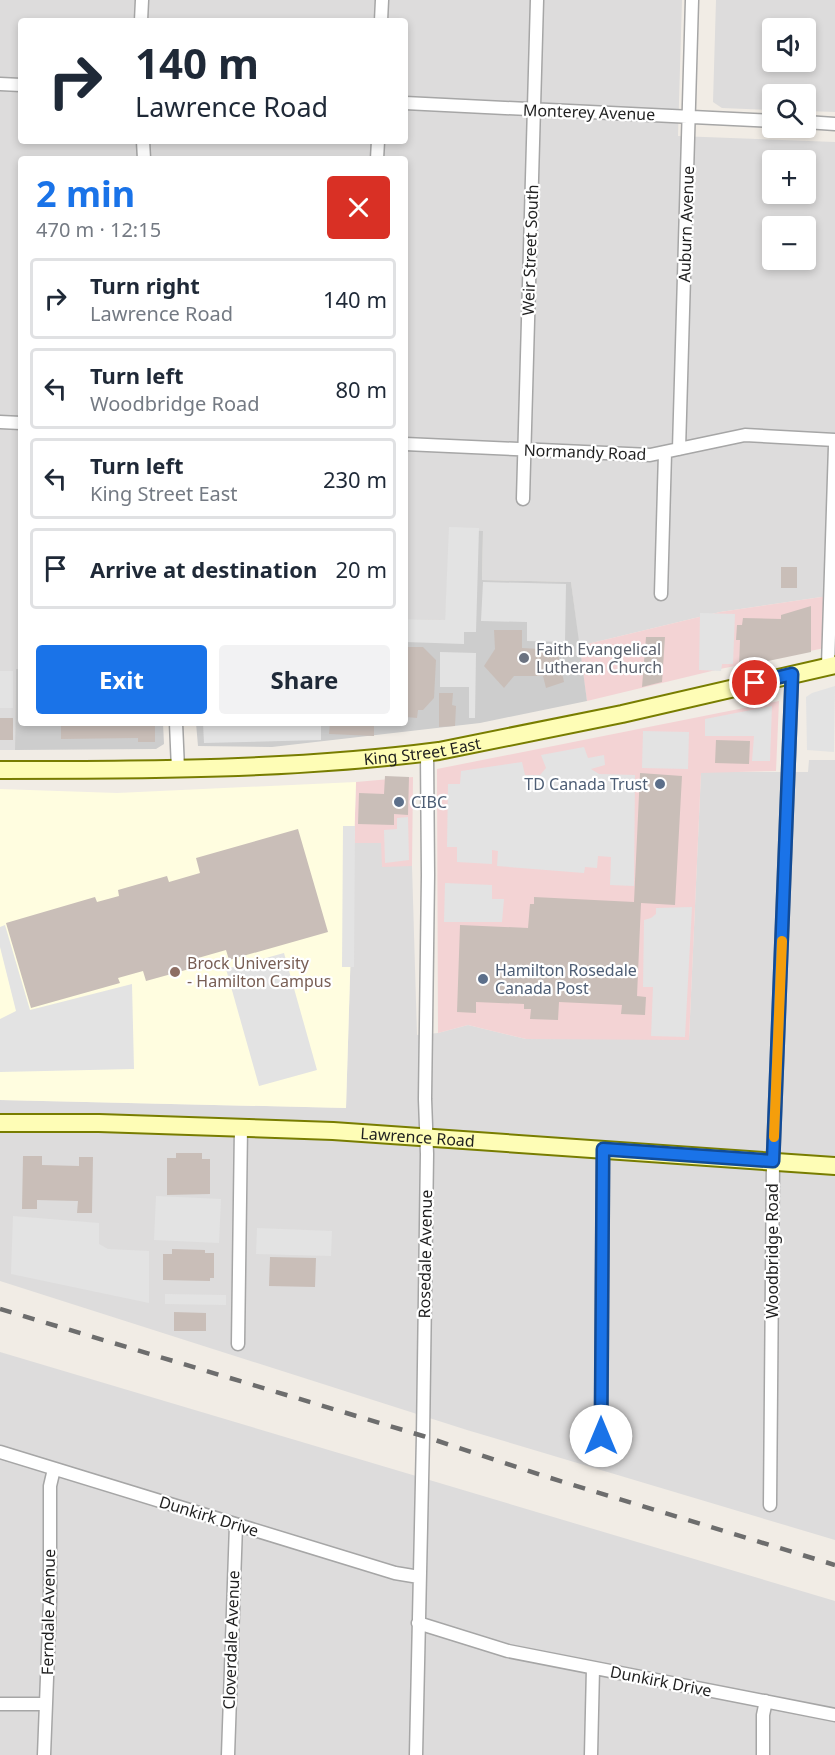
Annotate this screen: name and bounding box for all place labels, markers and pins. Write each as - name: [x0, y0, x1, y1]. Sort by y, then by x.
- place label: Faith Evangelical Lutheran Church: [536, 638, 662, 678]
- marker: Faith Evangelical Lutheran Church: [517, 651, 531, 665]
- pin: [729, 657, 780, 708]
- place label: TD Canada Trust: [524, 773, 648, 795]
- marker: TD Canada Trust: [653, 777, 667, 791]
- place label: CIBC: [411, 791, 447, 813]
- marker: CIBC: [392, 795, 406, 809]
- place label: Brock University - Hamilton Campus: [187, 952, 331, 992]
- place label: Hamilton Rosedale Canada Post: [495, 959, 637, 999]
- marker: Brock University - Hamilton Campus: [168, 965, 182, 979]
- marker: Hamilton Rosedale Canada Post: [476, 972, 490, 986]

